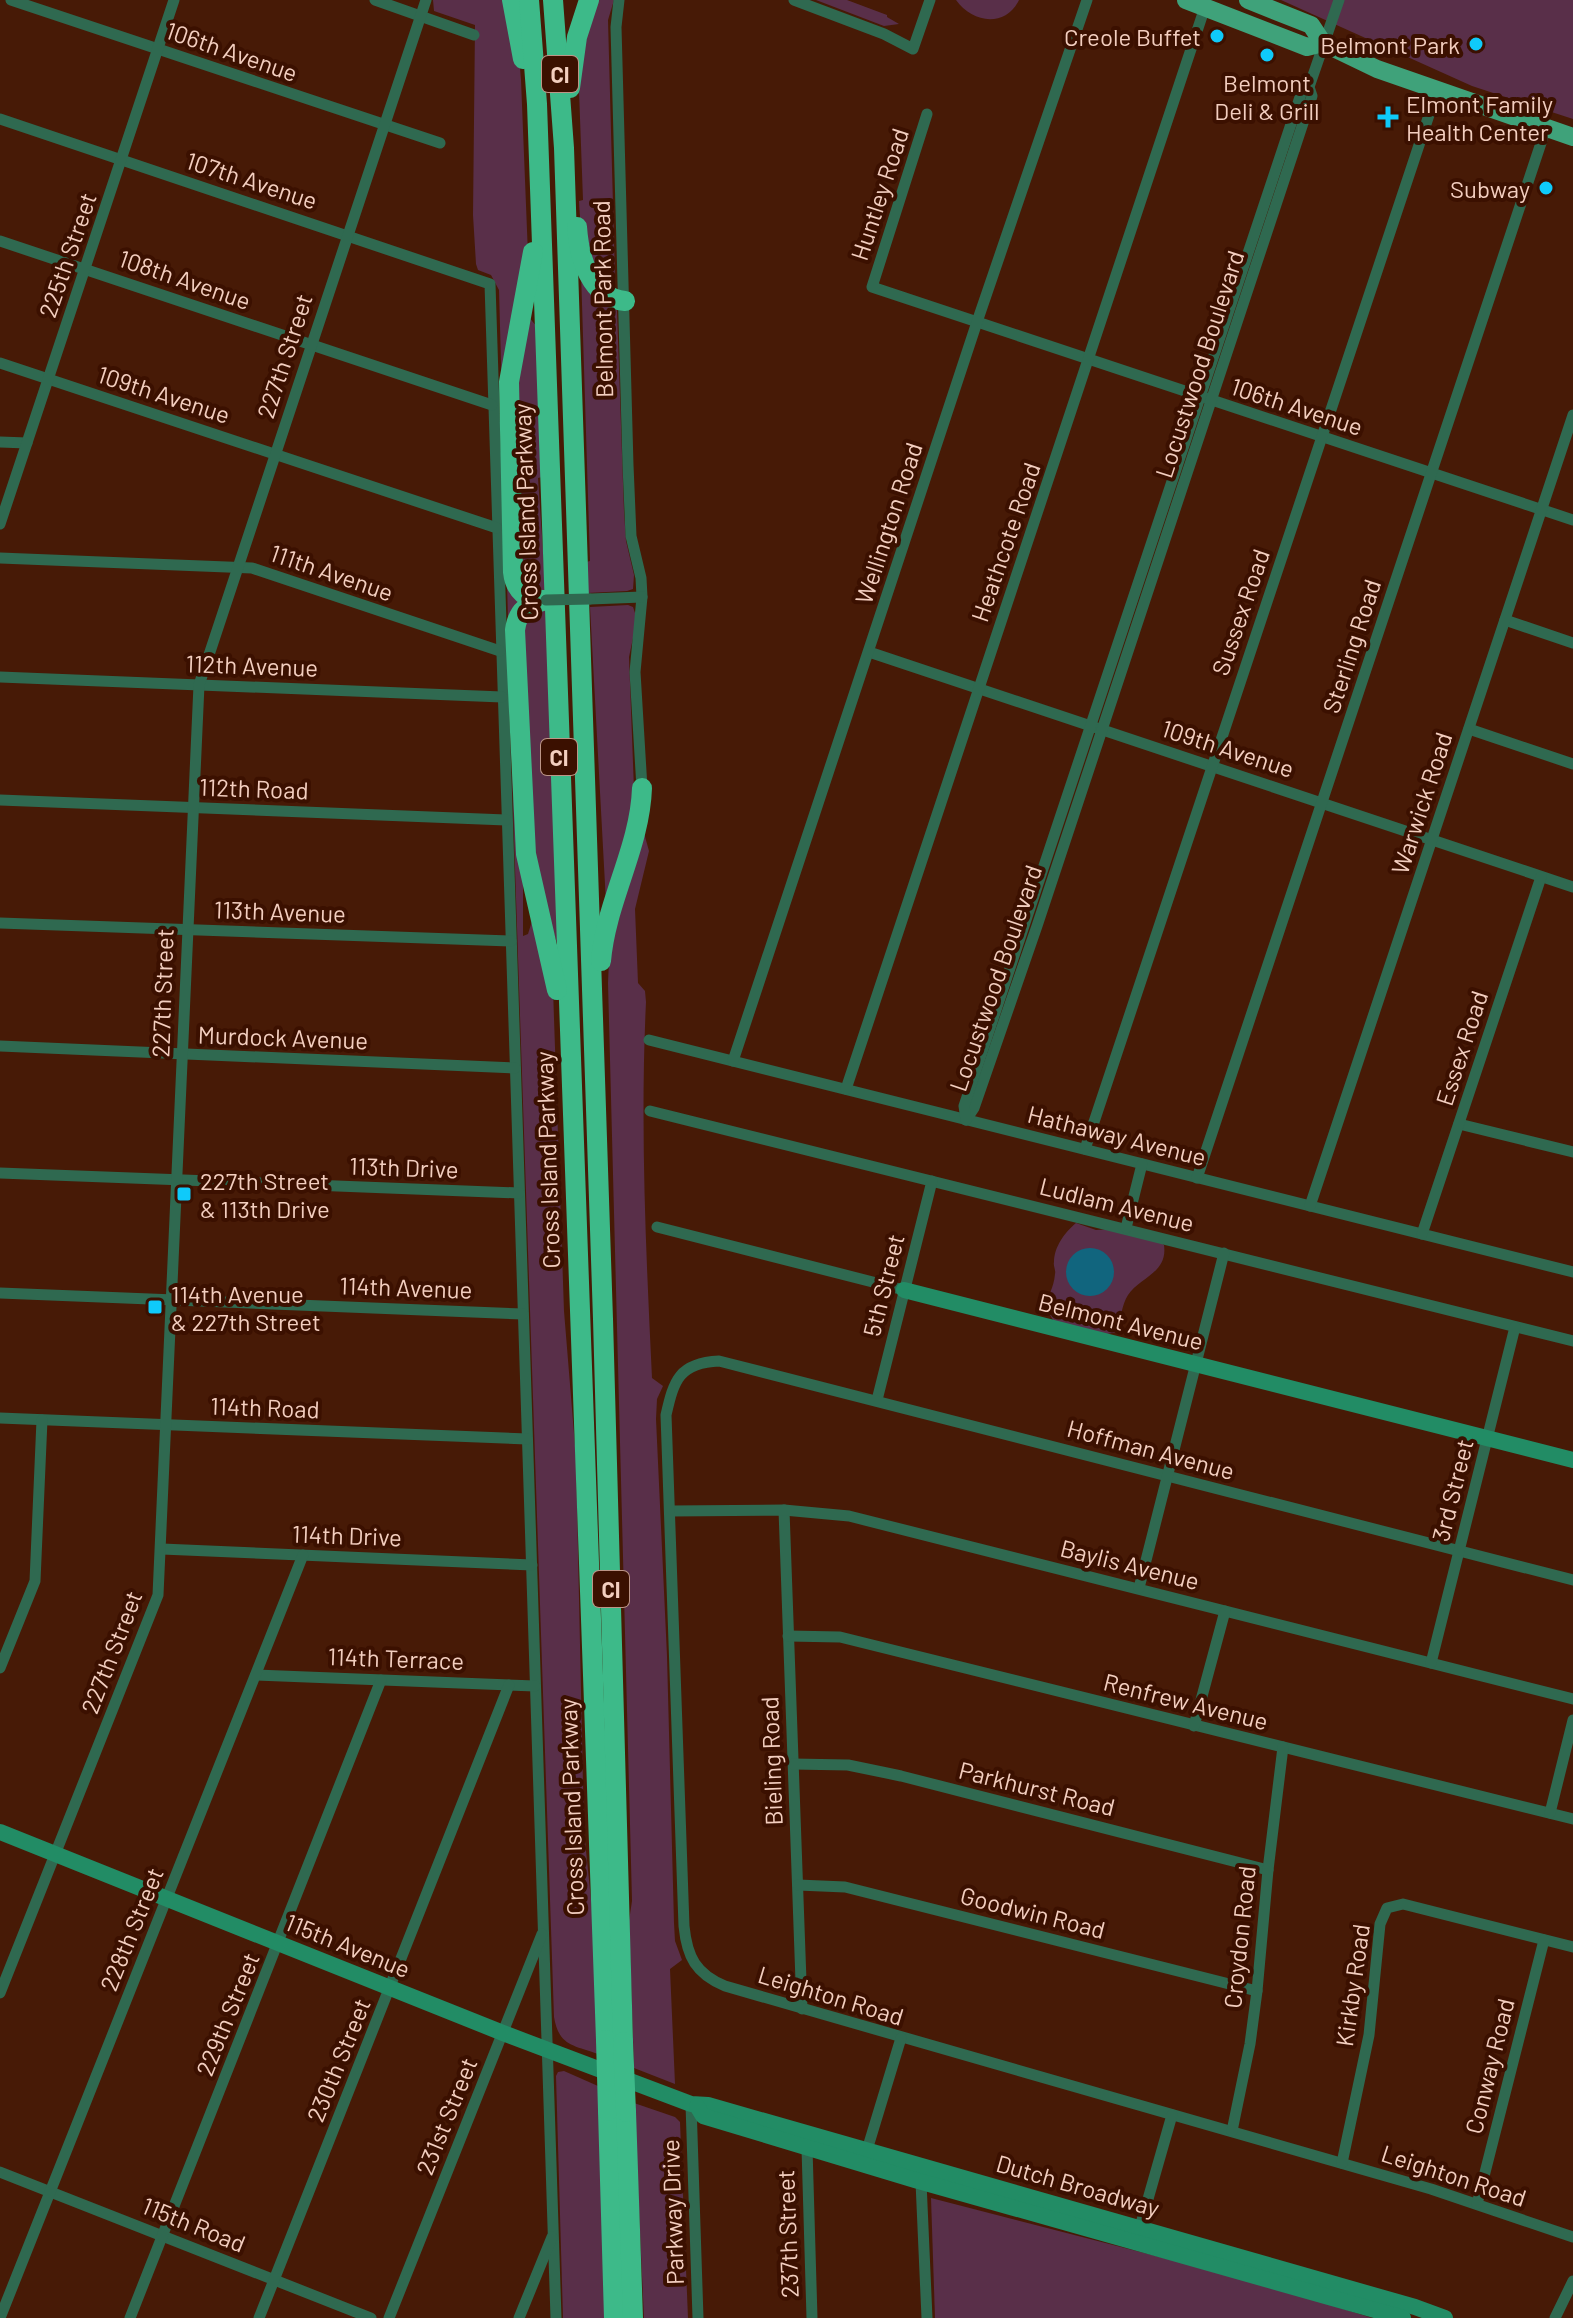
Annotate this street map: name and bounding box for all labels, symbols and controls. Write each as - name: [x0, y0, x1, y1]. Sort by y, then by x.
- street label: 106th Avenue: [162, 15, 302, 87]
- place label: Creole Buffet: [1064, 22, 1201, 51]
- marker: Creole Buffet: [1208, 27, 1226, 45]
- place label: Belmont Park: [1320, 30, 1460, 59]
- marker: Belmont Park: [1467, 35, 1485, 53]
- marker: Belmont Deli & Grill: [1258, 46, 1276, 64]
- road number: CI: [542, 56, 578, 92]
- place label: Belmont Deli & Grill: [1214, 68, 1320, 125]
- place label: Elmont Family Health Center: [1406, 89, 1553, 146]
- marker: Elmont Family Health Center: [1377, 106, 1399, 128]
- street label: Huntley Road: [844, 124, 914, 264]
- street label: 107th Avenue: [183, 145, 321, 215]
- place label: Subway: [1450, 174, 1530, 203]
- marker: Subway: [1537, 179, 1555, 197]
- street label: 225th Street: [32, 189, 102, 321]
- street label: Belmont Park Road: [586, 200, 618, 398]
- street label: 108th Avenue: [115, 243, 255, 315]
- street label: Locustwood Boulevard: [1149, 247, 1249, 481]
- street label: 227th Street: [250, 290, 318, 422]
- street label: 109th Avenue: [94, 359, 234, 429]
- street label: 106th Avenue: [1227, 371, 1367, 441]
- street label: Cross Island Parkway: [507, 403, 543, 621]
- street label: Wellington Road: [848, 439, 928, 607]
- street label: Heathcote Road: [964, 459, 1046, 625]
- street label: 111th Avenue: [267, 537, 397, 607]
- street label: Sussex Road: [1205, 545, 1275, 679]
- street label: Sterling Road: [1316, 575, 1386, 717]
- street label: 112th Avenue: [185, 648, 319, 682]
- street label: 109th Avenue: [1158, 713, 1298, 783]
- street label: Warwick Road: [1384, 728, 1458, 878]
- road number: CI: [541, 739, 577, 775]
- street label: 112th Road: [199, 772, 309, 804]
- street label: Locustwood Boulevard: [943, 861, 1047, 1095]
- street label: 113th Avenue: [214, 894, 346, 928]
- street label: 227th Street: [145, 928, 179, 1058]
- street label: Essex Road: [1429, 987, 1493, 1109]
- street label: Murdock Avenue: [197, 1020, 369, 1054]
- street label: Cross Island Parkway: [529, 1051, 565, 1269]
- street label: Hathaway Avenue: [1025, 1099, 1209, 1171]
- street label: 113th Drive: [349, 1151, 459, 1183]
- place label: 227th Street & 113th Drive: [200, 1166, 330, 1223]
- street label: Ludlam Avenue: [1037, 1171, 1197, 1237]
- marker: 227th Street & 113th Drive: [175, 1185, 193, 1203]
- street label: 5th Street: [856, 1231, 910, 1339]
- street label: 114th Avenue: [339, 1270, 473, 1304]
- place label: 114th Avenue & 227th Street: [171, 1279, 321, 1336]
- street label: Belmont Avenue: [1036, 1287, 1206, 1355]
- marker: 114th Avenue & 227th Street: [146, 1298, 164, 1316]
- street label: 114th Road: [210, 1391, 320, 1423]
- street label: Hoffman Avenue: [1064, 1413, 1238, 1485]
- street label: 3rd Street: [1425, 1436, 1479, 1544]
- street label: 114th Drive: [292, 1519, 402, 1551]
- street label: Baylis Avenue: [1057, 1533, 1203, 1595]
- road number: CI: [593, 1571, 629, 1607]
- street label: 227th Street: [74, 1587, 148, 1717]
- street label: 114th Terrace: [327, 1641, 465, 1675]
- street label: Renfrew Avenue: [1101, 1667, 1271, 1735]
- street label: Bieling Road: [754, 1696, 788, 1826]
- street label: Cross Island Parkway: [553, 1698, 589, 1916]
- street label: Parkhurst Road: [956, 1755, 1118, 1821]
- street label: 228th Street: [93, 1863, 169, 1995]
- street label: Croydon Road: [1217, 1864, 1261, 2010]
- street label: Goodwin Road: [958, 1880, 1108, 1944]
- street label: 115th Avenue: [281, 1907, 415, 1983]
- street label: Kirkby Road: [1329, 1922, 1375, 2048]
- street label: 229th Street: [189, 1948, 265, 2080]
- street label: Leighton Road: [755, 1959, 907, 2031]
- street label: 230th Street: [300, 1994, 376, 2126]
- street label: Conway Road: [1458, 1995, 1520, 2137]
- street label: 231st Street: [409, 2053, 483, 2179]
- street label: Leighton Road: [1378, 2138, 1530, 2212]
- street label: Parkway Drive: [655, 2139, 689, 2285]
- street label: Dutch Broadway: [993, 2148, 1163, 2222]
- street label: 237th Street: [770, 2169, 804, 2299]
- street label: 115th Road: [138, 2190, 250, 2258]

